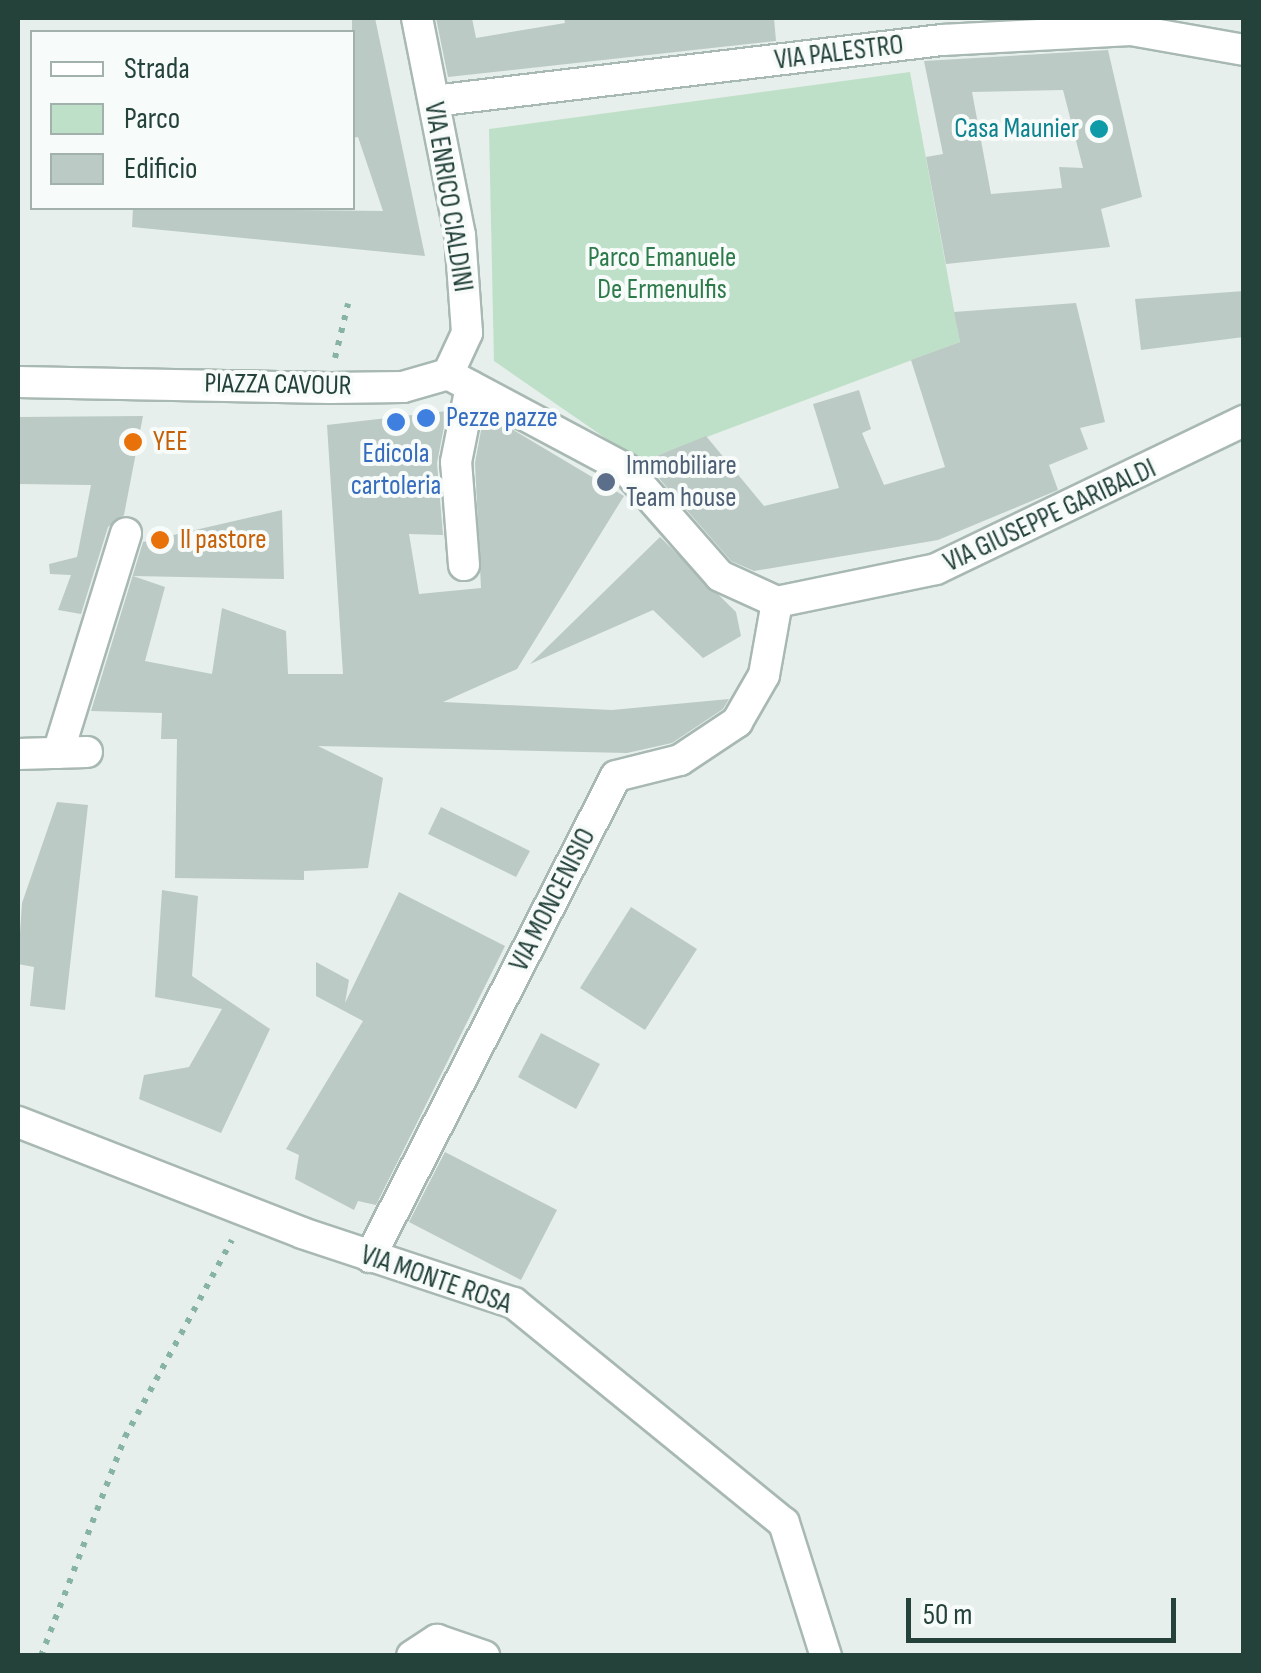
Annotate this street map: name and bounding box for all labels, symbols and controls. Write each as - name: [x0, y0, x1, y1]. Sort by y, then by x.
- street label: VIA PALESTRO: [773, 28, 905, 78]
- legend: [30, 30, 355, 210]
- text: Strada: [124, 51, 190, 87]
- street label: VIA ENRICO CIALDINI: [416, 100, 480, 294]
- text: Parco: [124, 101, 180, 137]
- place label: Casa Maunier: [954, 112, 1079, 146]
- marker: Casa Maunier: [1088, 118, 1110, 140]
- text: Edificio: [124, 151, 197, 187]
- park label: Parco Emanuele De Ermenulfis: [588, 241, 736, 307]
- street label: PIAZZA CAVOUR: [204, 367, 352, 403]
- place label: Pezze pazze: [446, 401, 558, 435]
- marker: Pezze pazze: [415, 407, 437, 429]
- marker: Edicola cartoleria: [385, 411, 407, 433]
- place label: YEE: [153, 425, 188, 459]
- marker: YEE: [122, 431, 144, 453]
- place label: Edicola cartoleria: [351, 437, 441, 503]
- place label: Immobiliare Team house: [626, 449, 737, 515]
- street label: VIA GIUSEPPE GARIBALDI: [939, 452, 1161, 580]
- marker: Immobiliare Team house: [595, 471, 617, 493]
- place label: Il pastore: [180, 523, 266, 557]
- marker: Il pastore: [149, 529, 171, 551]
- street label: VIA MONCENISIO: [503, 823, 603, 977]
- street label: VIA MONTE ROSA: [356, 1239, 516, 1321]
- scale bar: [911, 1578, 1181, 1640]
- text: 50 m: [923, 1597, 972, 1633]

